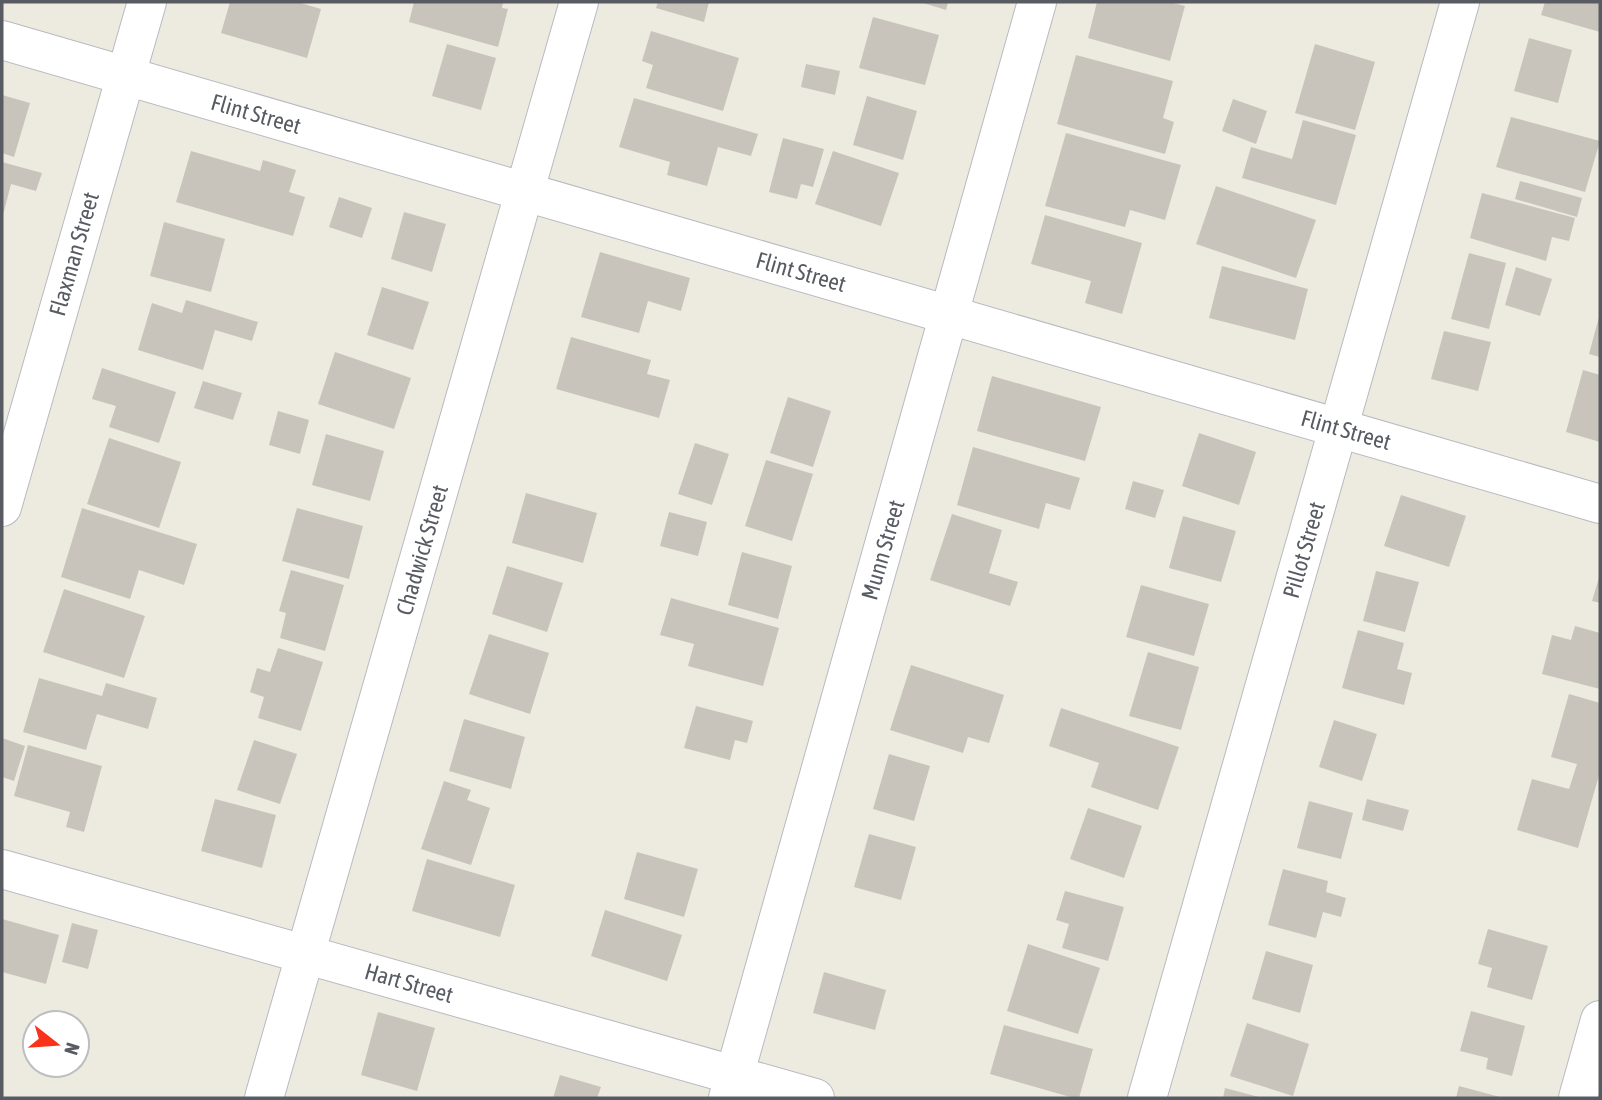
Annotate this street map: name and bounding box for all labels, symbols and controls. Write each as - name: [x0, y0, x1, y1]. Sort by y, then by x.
- street label: Flint Street: [208, 89, 304, 139]
- street label: Flaxman Street: [44, 189, 104, 319]
- street label: Flint Street: [753, 247, 849, 297]
- street label: Flint Street: [1298, 405, 1394, 455]
- street label: Chadwick Street: [391, 482, 453, 618]
- street label: Munn Street: [856, 497, 910, 603]
- street label: Pillot Street: [1278, 499, 1330, 601]
- street label: Hart Street: [362, 958, 456, 1008]
- north arrow: [21, 1009, 91, 1079]
- text: N: [60, 1040, 84, 1058]

